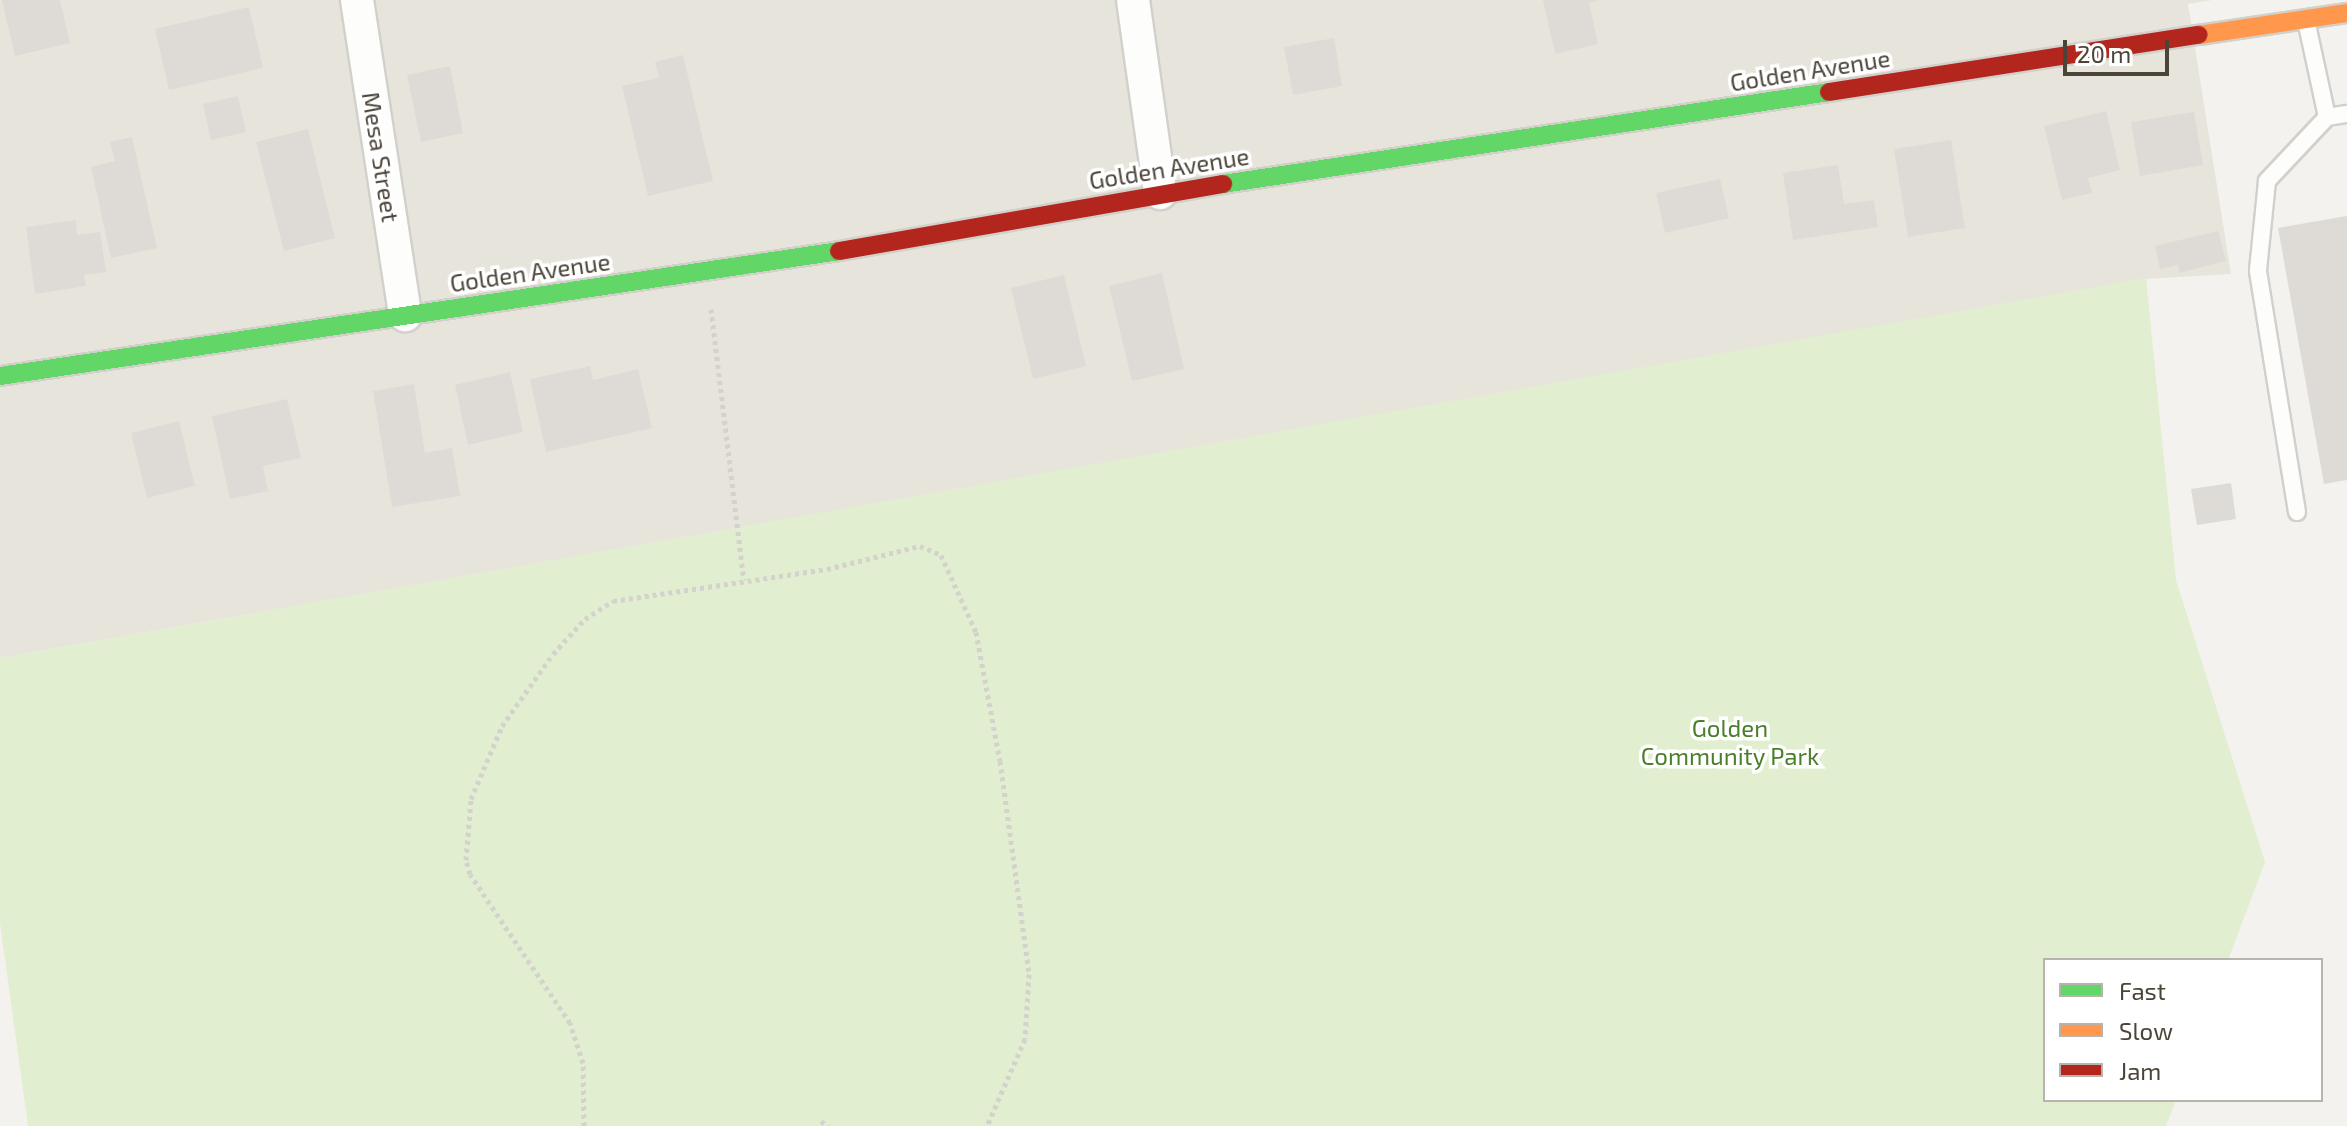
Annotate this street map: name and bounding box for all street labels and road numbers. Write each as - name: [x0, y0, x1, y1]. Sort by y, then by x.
- street label: Golden Avenue: [1728, 43, 1892, 97]
- street label: Mesa Street: [357, 90, 405, 224]
- street label: Golden Avenue: [1087, 141, 1251, 195]
- street label: Golden Avenue: [448, 246, 612, 298]

